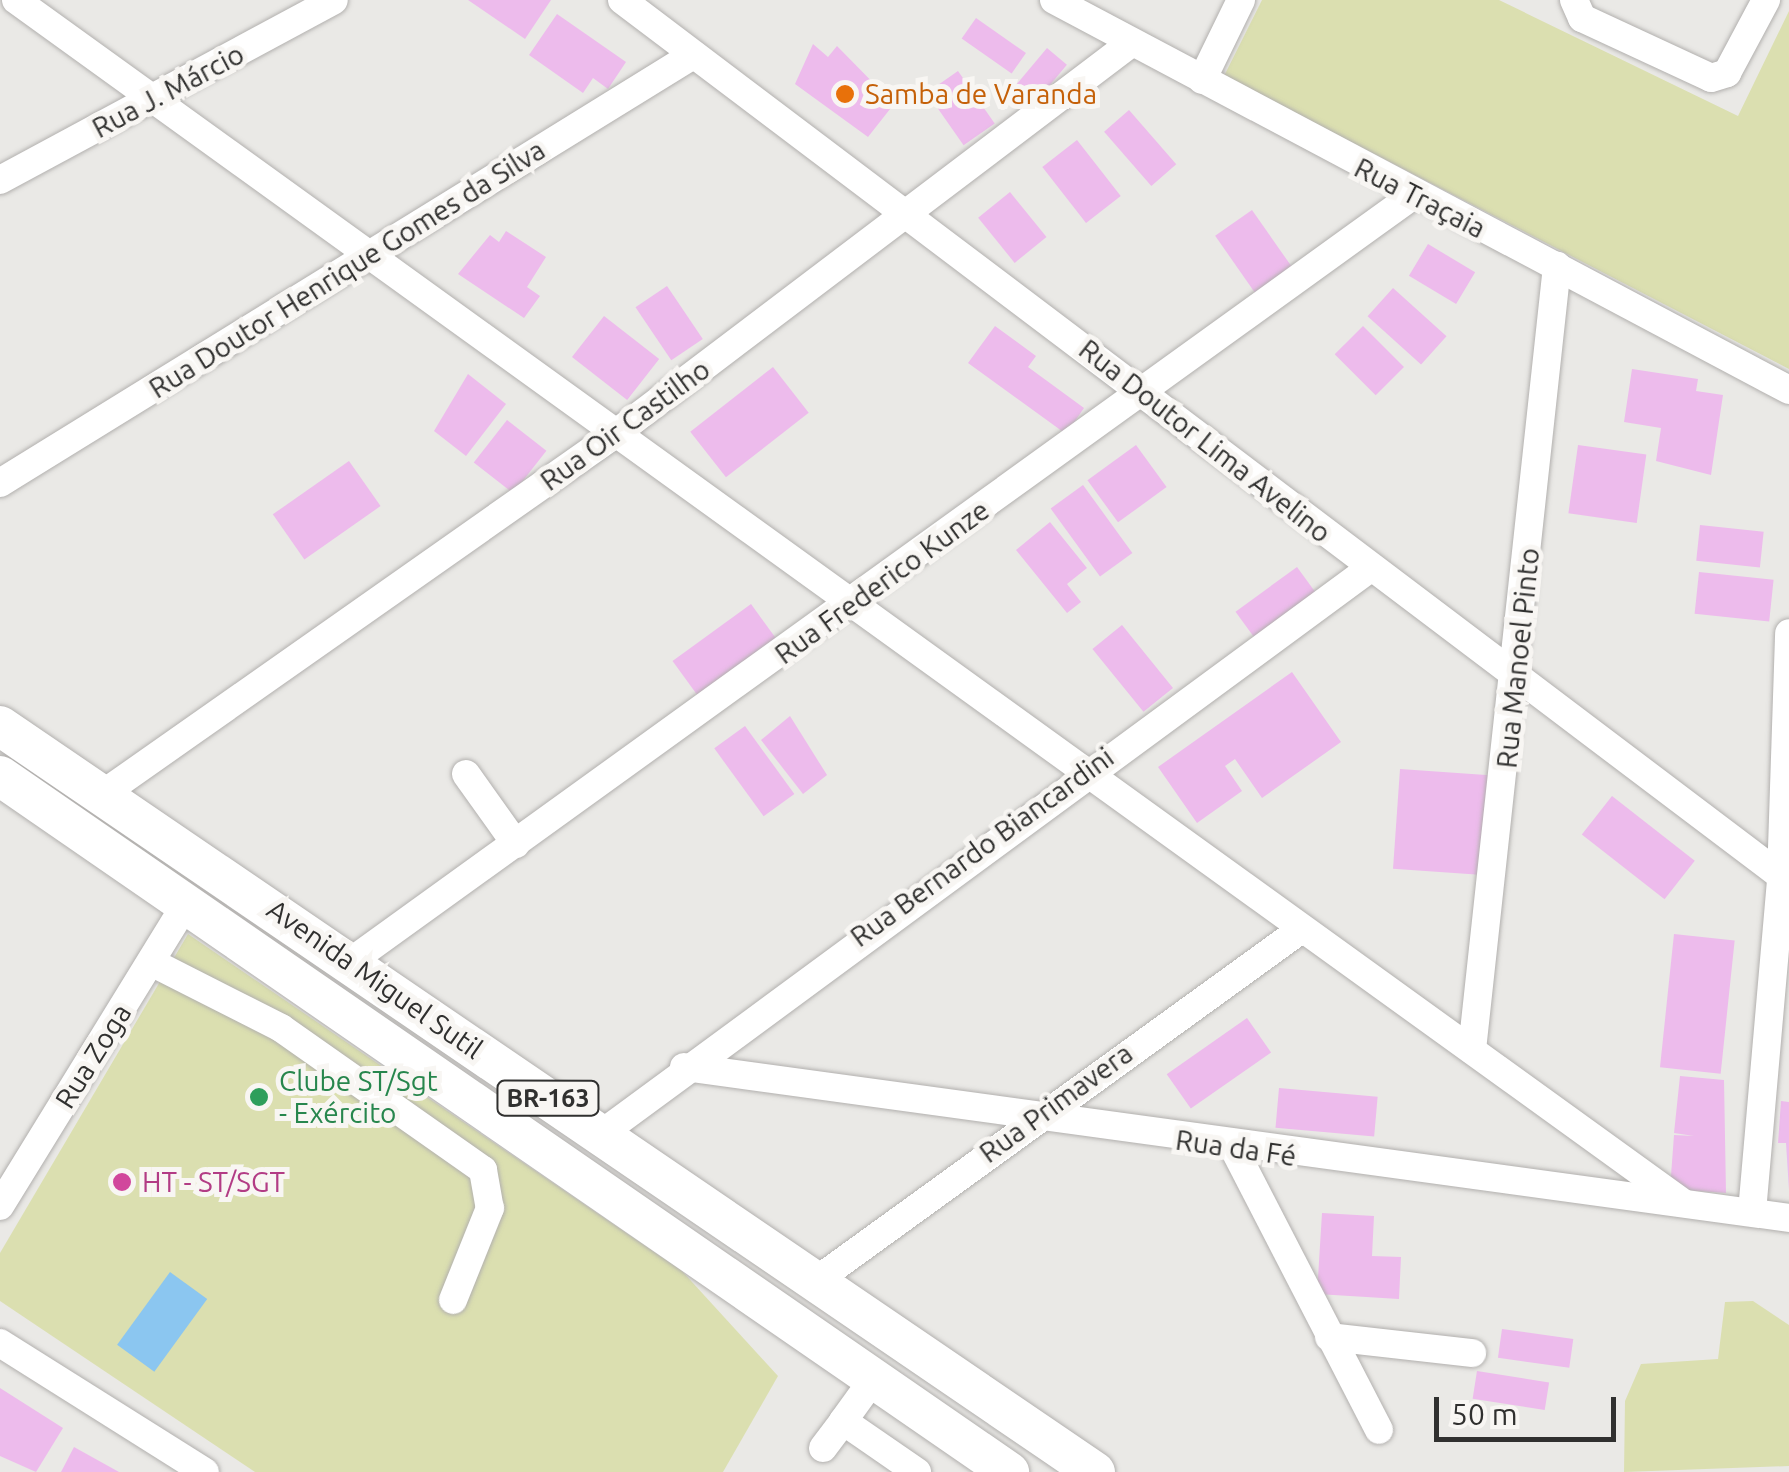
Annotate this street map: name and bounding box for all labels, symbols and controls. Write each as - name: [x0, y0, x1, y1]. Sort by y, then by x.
- street label: Rua J. Márcio: [86, 37, 250, 145]
- place label: Samba de Varanda: [865, 77, 1097, 111]
- marker: Samba de Varanda: [834, 83, 856, 105]
- street label: Rua Doutor Henrique Gomes da Silva: [143, 133, 551, 405]
- street label: Rua Traçaia: [1349, 151, 1491, 245]
- street label: Rua Doutor Lima Avelino: [1072, 332, 1338, 550]
- street label: Rua Oir Castilho: [534, 352, 716, 498]
- street label: Rua Frederico Kunze: [768, 493, 996, 671]
- street label: Rua Manoel Pinto: [1490, 546, 1546, 770]
- street label: Rua Bernardo Biancardini: [844, 740, 1120, 954]
- street label: Avenida Miguel Sutil: [261, 892, 489, 1066]
- street label: Rua Zoga: [48, 998, 138, 1114]
- street label: Rua Primavera: [973, 1036, 1139, 1170]
- place label: Clube ST/Sgt - Exército: [279, 1064, 438, 1130]
- road number: BR-163: [496, 1078, 600, 1118]
- marker: Clube ST/Sgt - Exército: [248, 1086, 270, 1108]
- street label: Rua da Fé: [1173, 1123, 1299, 1173]
- place label: HT - ST/SGT: [142, 1165, 285, 1199]
- marker: HT - ST/SGT: [111, 1171, 133, 1193]
- scale bar: [1439, 1377, 1622, 1439]
- text: 50 m: [1451, 1397, 1518, 1431]

